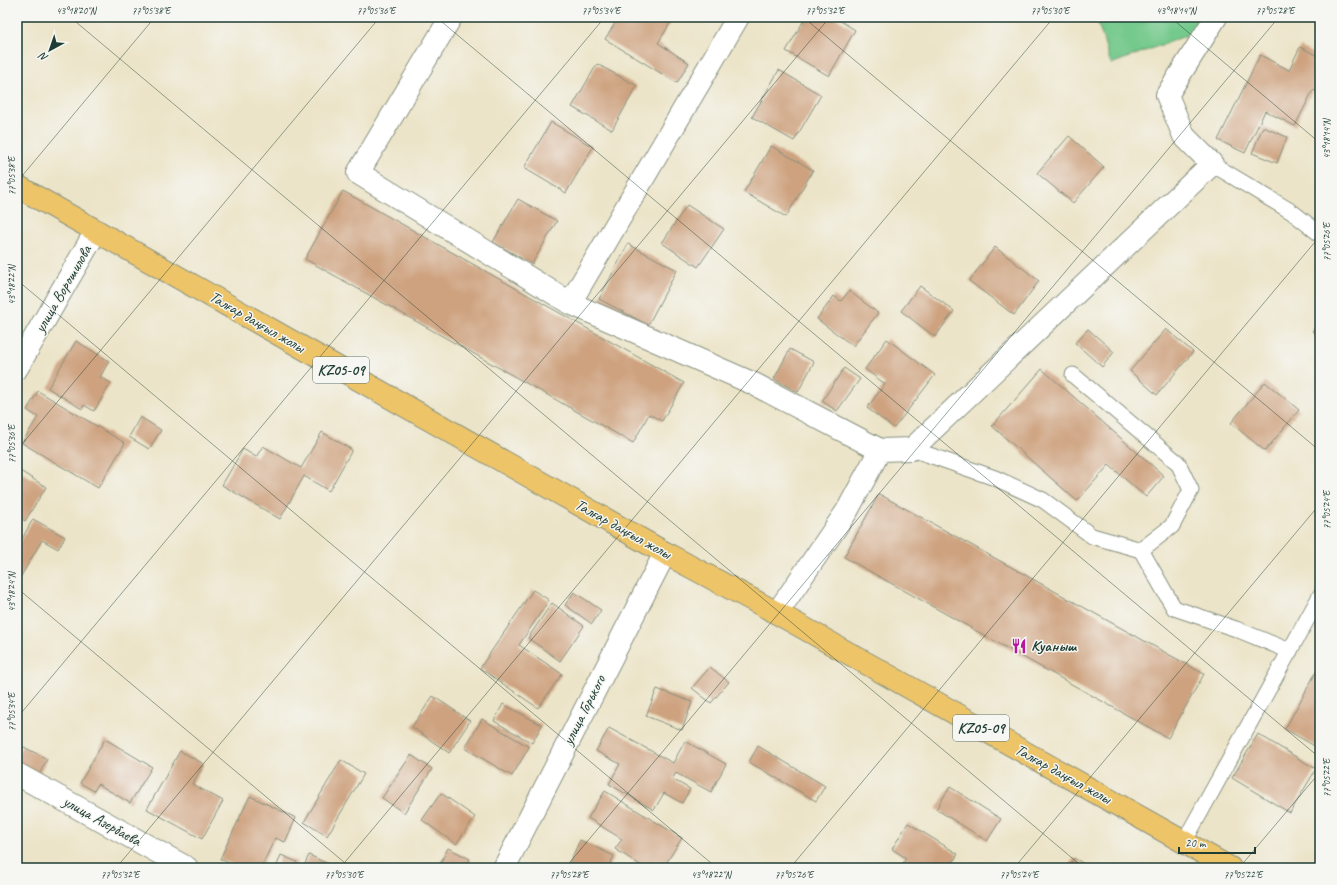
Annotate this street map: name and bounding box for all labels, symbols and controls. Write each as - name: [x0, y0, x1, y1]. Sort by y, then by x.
- text: 43°18'20"N: [56, 4, 98, 17]
- text: 77°05'38"E: [132, 4, 172, 17]
- text: 77°05'36"E: [357, 4, 397, 17]
- text: 77°05'34"E: [582, 4, 622, 17]
- text: 77°05'32"E: [806, 4, 846, 17]
- text: 77°05'30"E: [1031, 4, 1071, 17]
- text: 43°18'14"N: [1156, 4, 1198, 17]
- text: 77°05'28"E: [1256, 4, 1296, 17]
- north arrow: [30, 30, 70, 70]
- text: N: [35, 49, 51, 65]
- text: 43°18'14"N: [1320, 117, 1333, 159]
- text: 77°05'38"E: [5, 155, 18, 195]
- text: 77°05'26"E: [1320, 221, 1333, 261]
- street label: улица Ворошилова: [29, 240, 97, 337]
- text: 43°18'22"N: [5, 263, 18, 305]
- street label: Талғар даңғыл жолы: [206, 287, 310, 358]
- road number: KZ05-09: [313, 357, 369, 383]
- text: 77°05'36"E: [5, 423, 18, 463]
- text: 77°05'24"E: [1320, 489, 1333, 529]
- street label: Талғар даңғыл жолы: [571, 494, 676, 564]
- text: 43°18'24"N: [5, 570, 18, 612]
- place label: Куаныш: [1031, 636, 1078, 656]
- restaurant icon: Куаныш: [1010, 637, 1028, 655]
- street label: улица Горького: [557, 670, 611, 749]
- text: 77°05'34"E: [5, 691, 18, 731]
- road number: KZ05-09: [953, 715, 1009, 741]
- street label: Талғар даңғыл жолы: [1011, 739, 1116, 809]
- text: 77°05'22"E: [1320, 757, 1333, 797]
- street label: улица Азербаева: [59, 791, 145, 851]
- scale bar: [1179, 829, 1255, 855]
- text: 20 m: [1185, 835, 1207, 851]
- text: 77°05'32"E: [101, 868, 141, 881]
- text: 77°05'30"E: [325, 868, 365, 881]
- text: 77°05'28"E: [550, 868, 590, 881]
- text: 43°18'22"N: [691, 868, 733, 881]
- text: 77°05'26"E: [775, 868, 815, 881]
- text: 77°05'24"E: [1000, 868, 1040, 881]
- text: 77°05'22"E: [1224, 868, 1264, 881]

